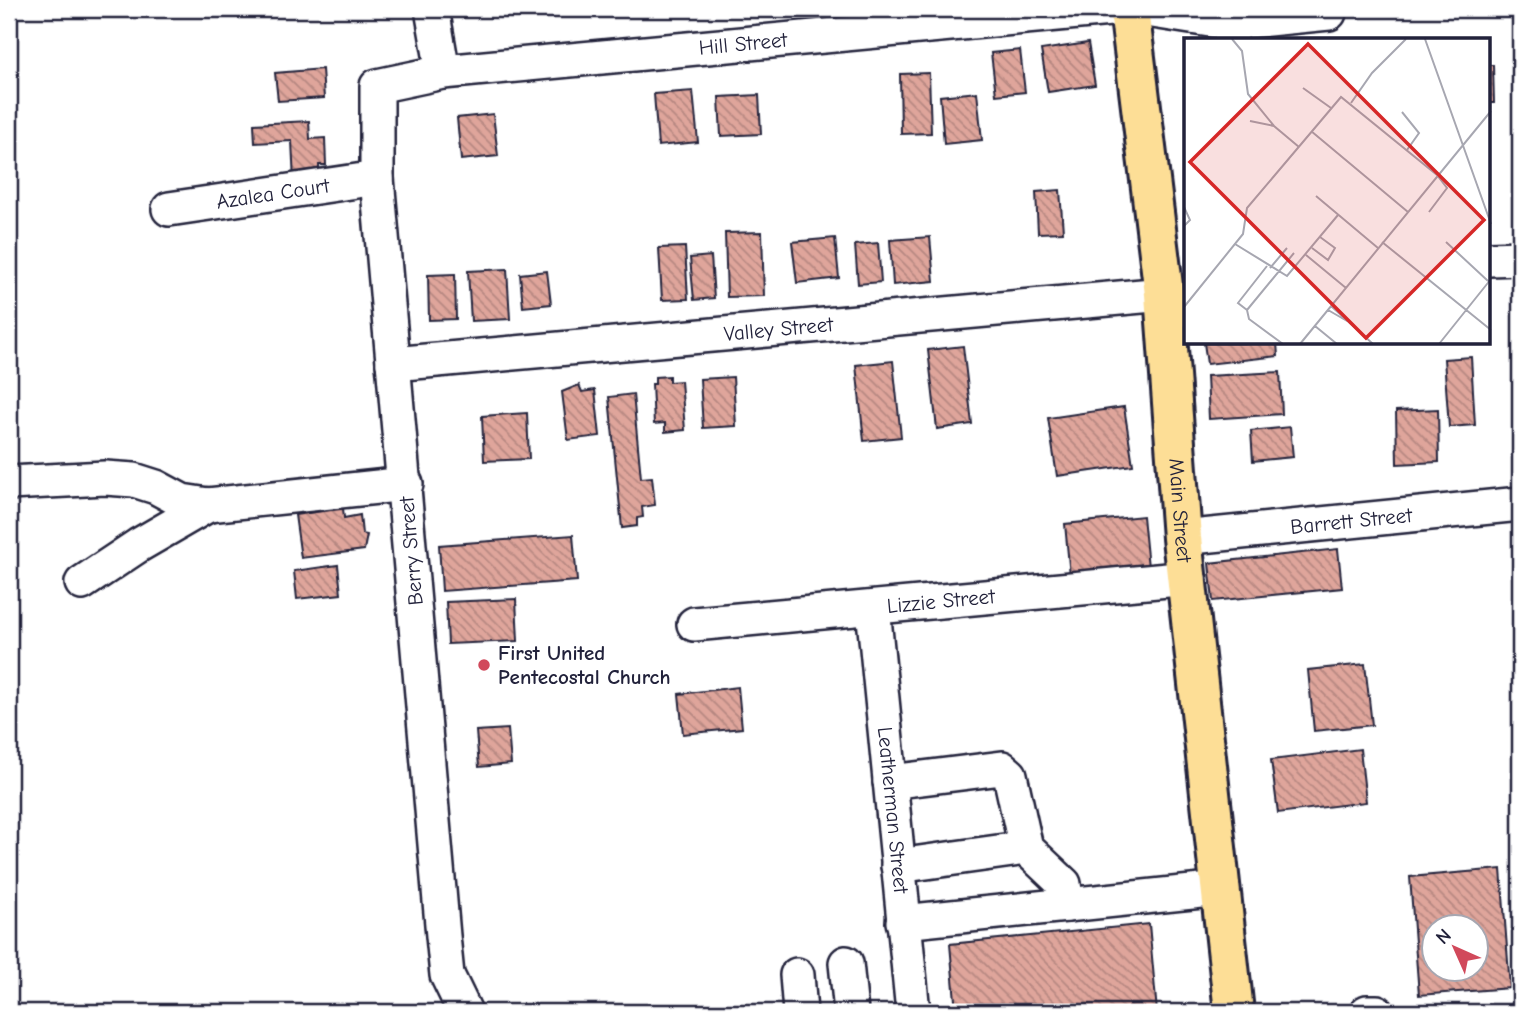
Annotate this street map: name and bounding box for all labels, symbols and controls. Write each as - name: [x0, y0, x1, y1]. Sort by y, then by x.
- street label: Hill Street: [698, 27, 789, 60]
- inset map: [1184, 38, 1490, 345]
- street label: Azalea Court: [215, 173, 332, 214]
- street label: Valley Street: [723, 312, 835, 346]
- street label: Main Street: [1164, 457, 1197, 565]
- street label: Berry Street: [394, 495, 428, 606]
- street label: Barrett Street: [1289, 503, 1414, 539]
- street label: Lizzie Street: [886, 584, 997, 618]
- place label: First United Pentecostal Church: [498, 641, 671, 689]
- marker: First United Pentecostal Church: [476, 657, 492, 673]
- street label: Leatherman Street: [873, 726, 913, 895]
- north arrow: [1420, 912, 1490, 982]
- text: N: [1432, 925, 1456, 949]

